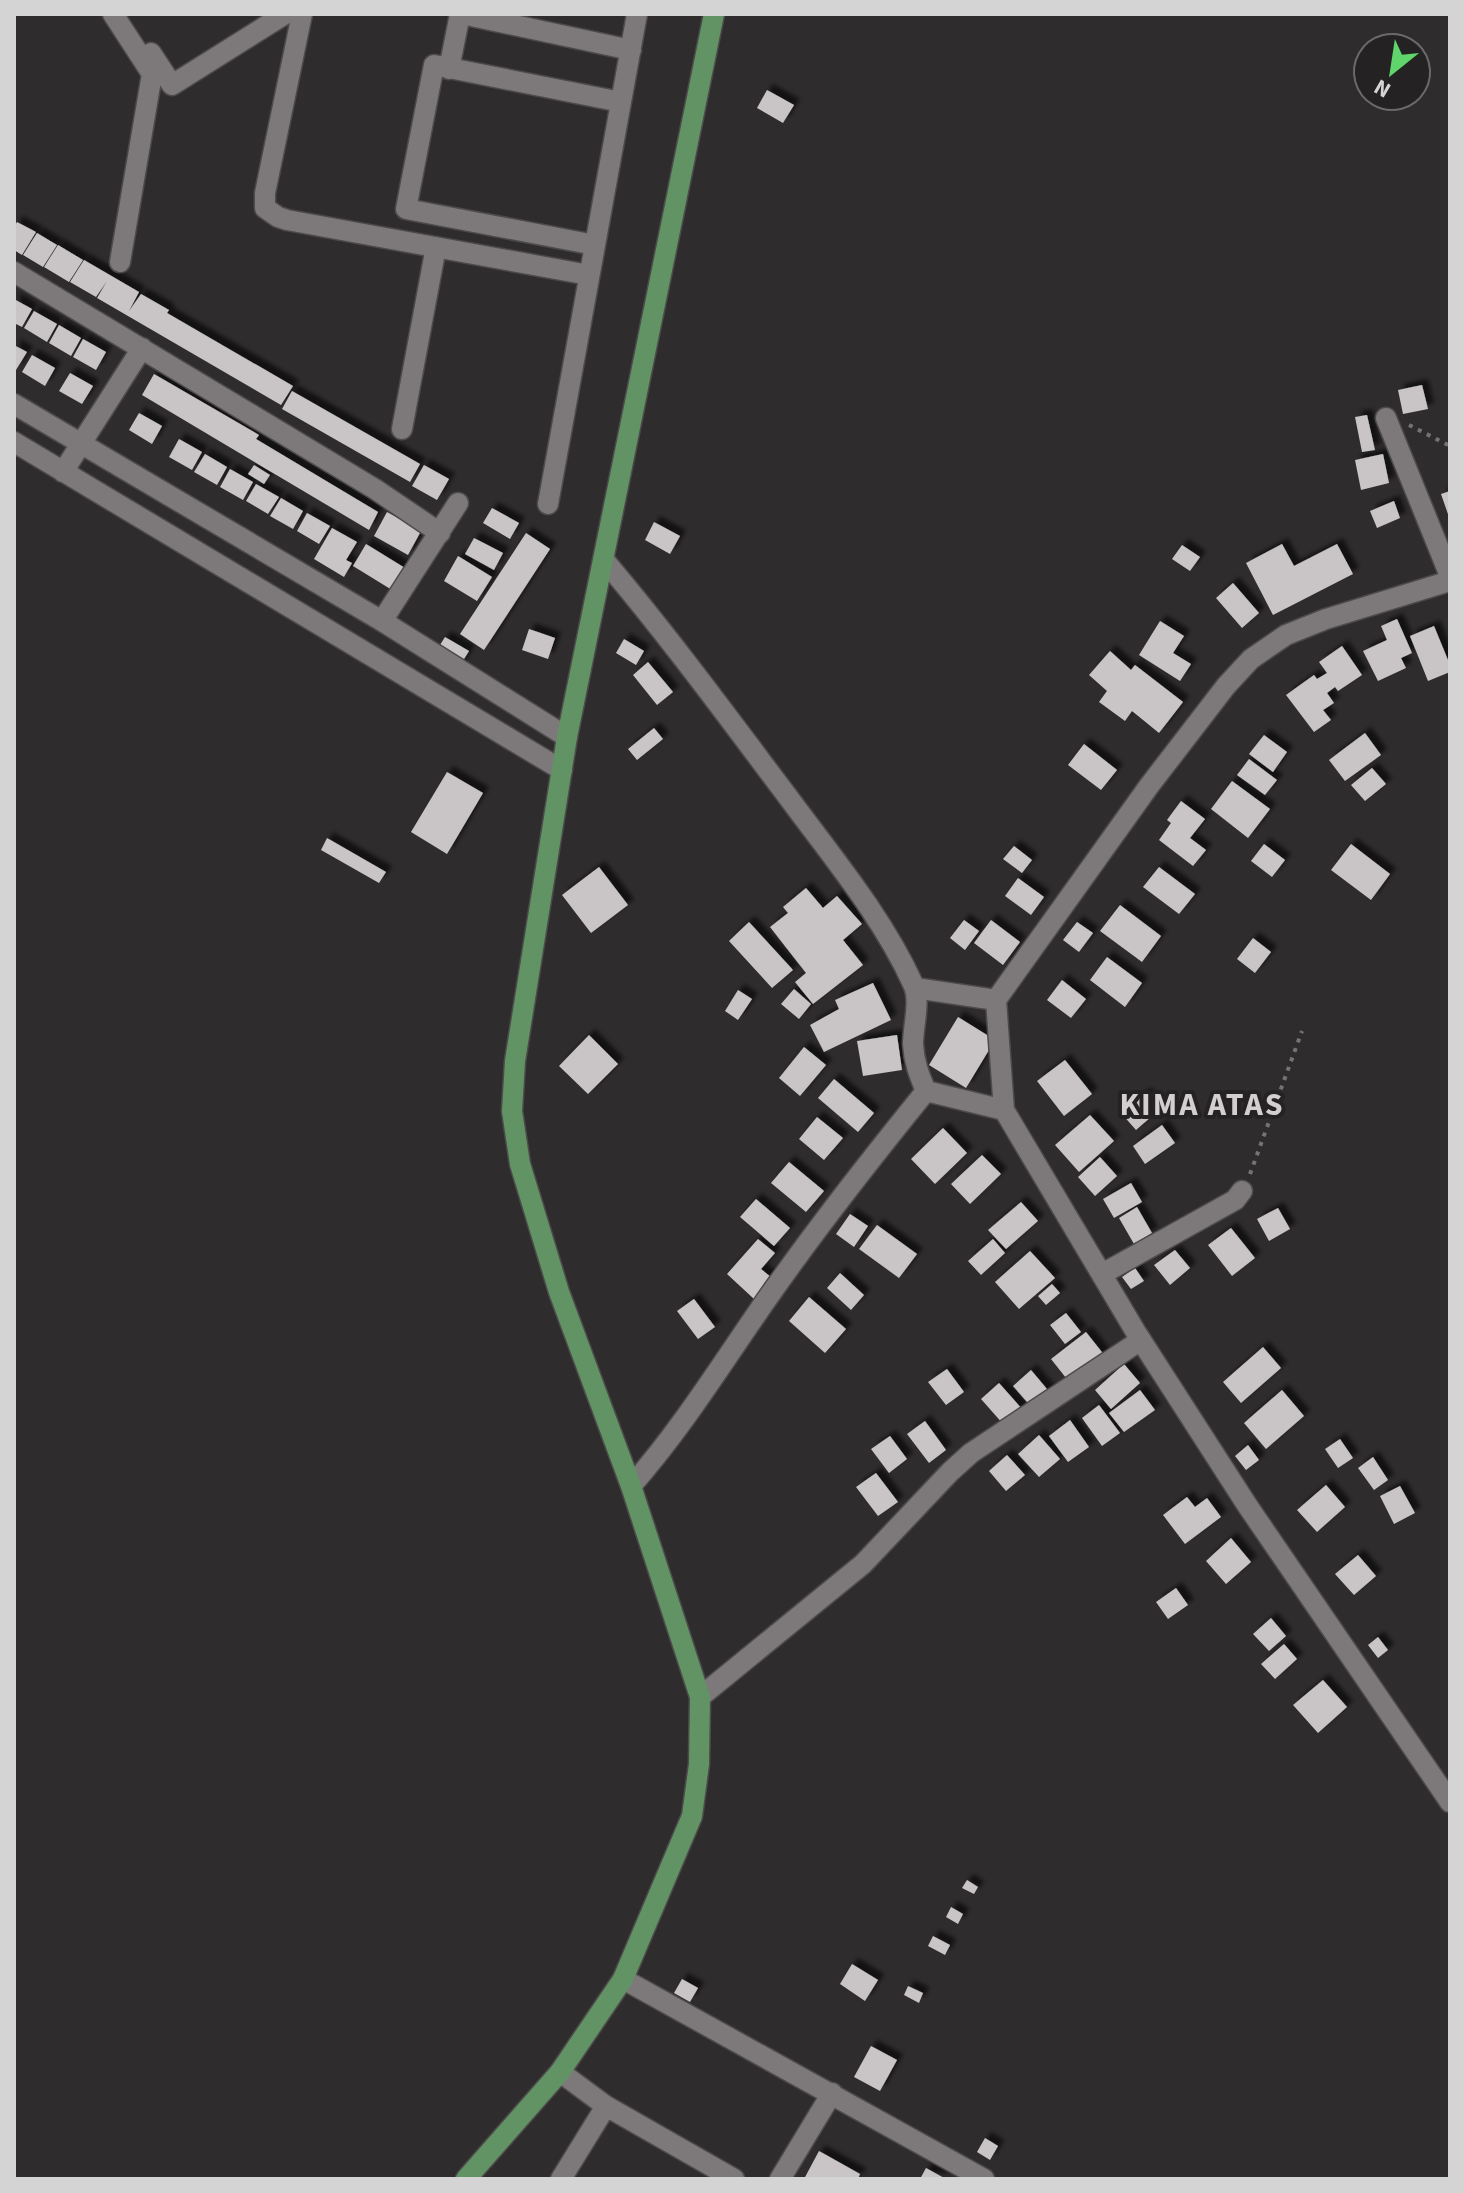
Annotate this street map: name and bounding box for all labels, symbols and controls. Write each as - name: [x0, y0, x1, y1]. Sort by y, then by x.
- north arrow: [1352, 32, 1432, 112]
- text: N: [1368, 71, 1397, 106]
- district label: KIMA ATAS: [1119, 1082, 1285, 1128]

